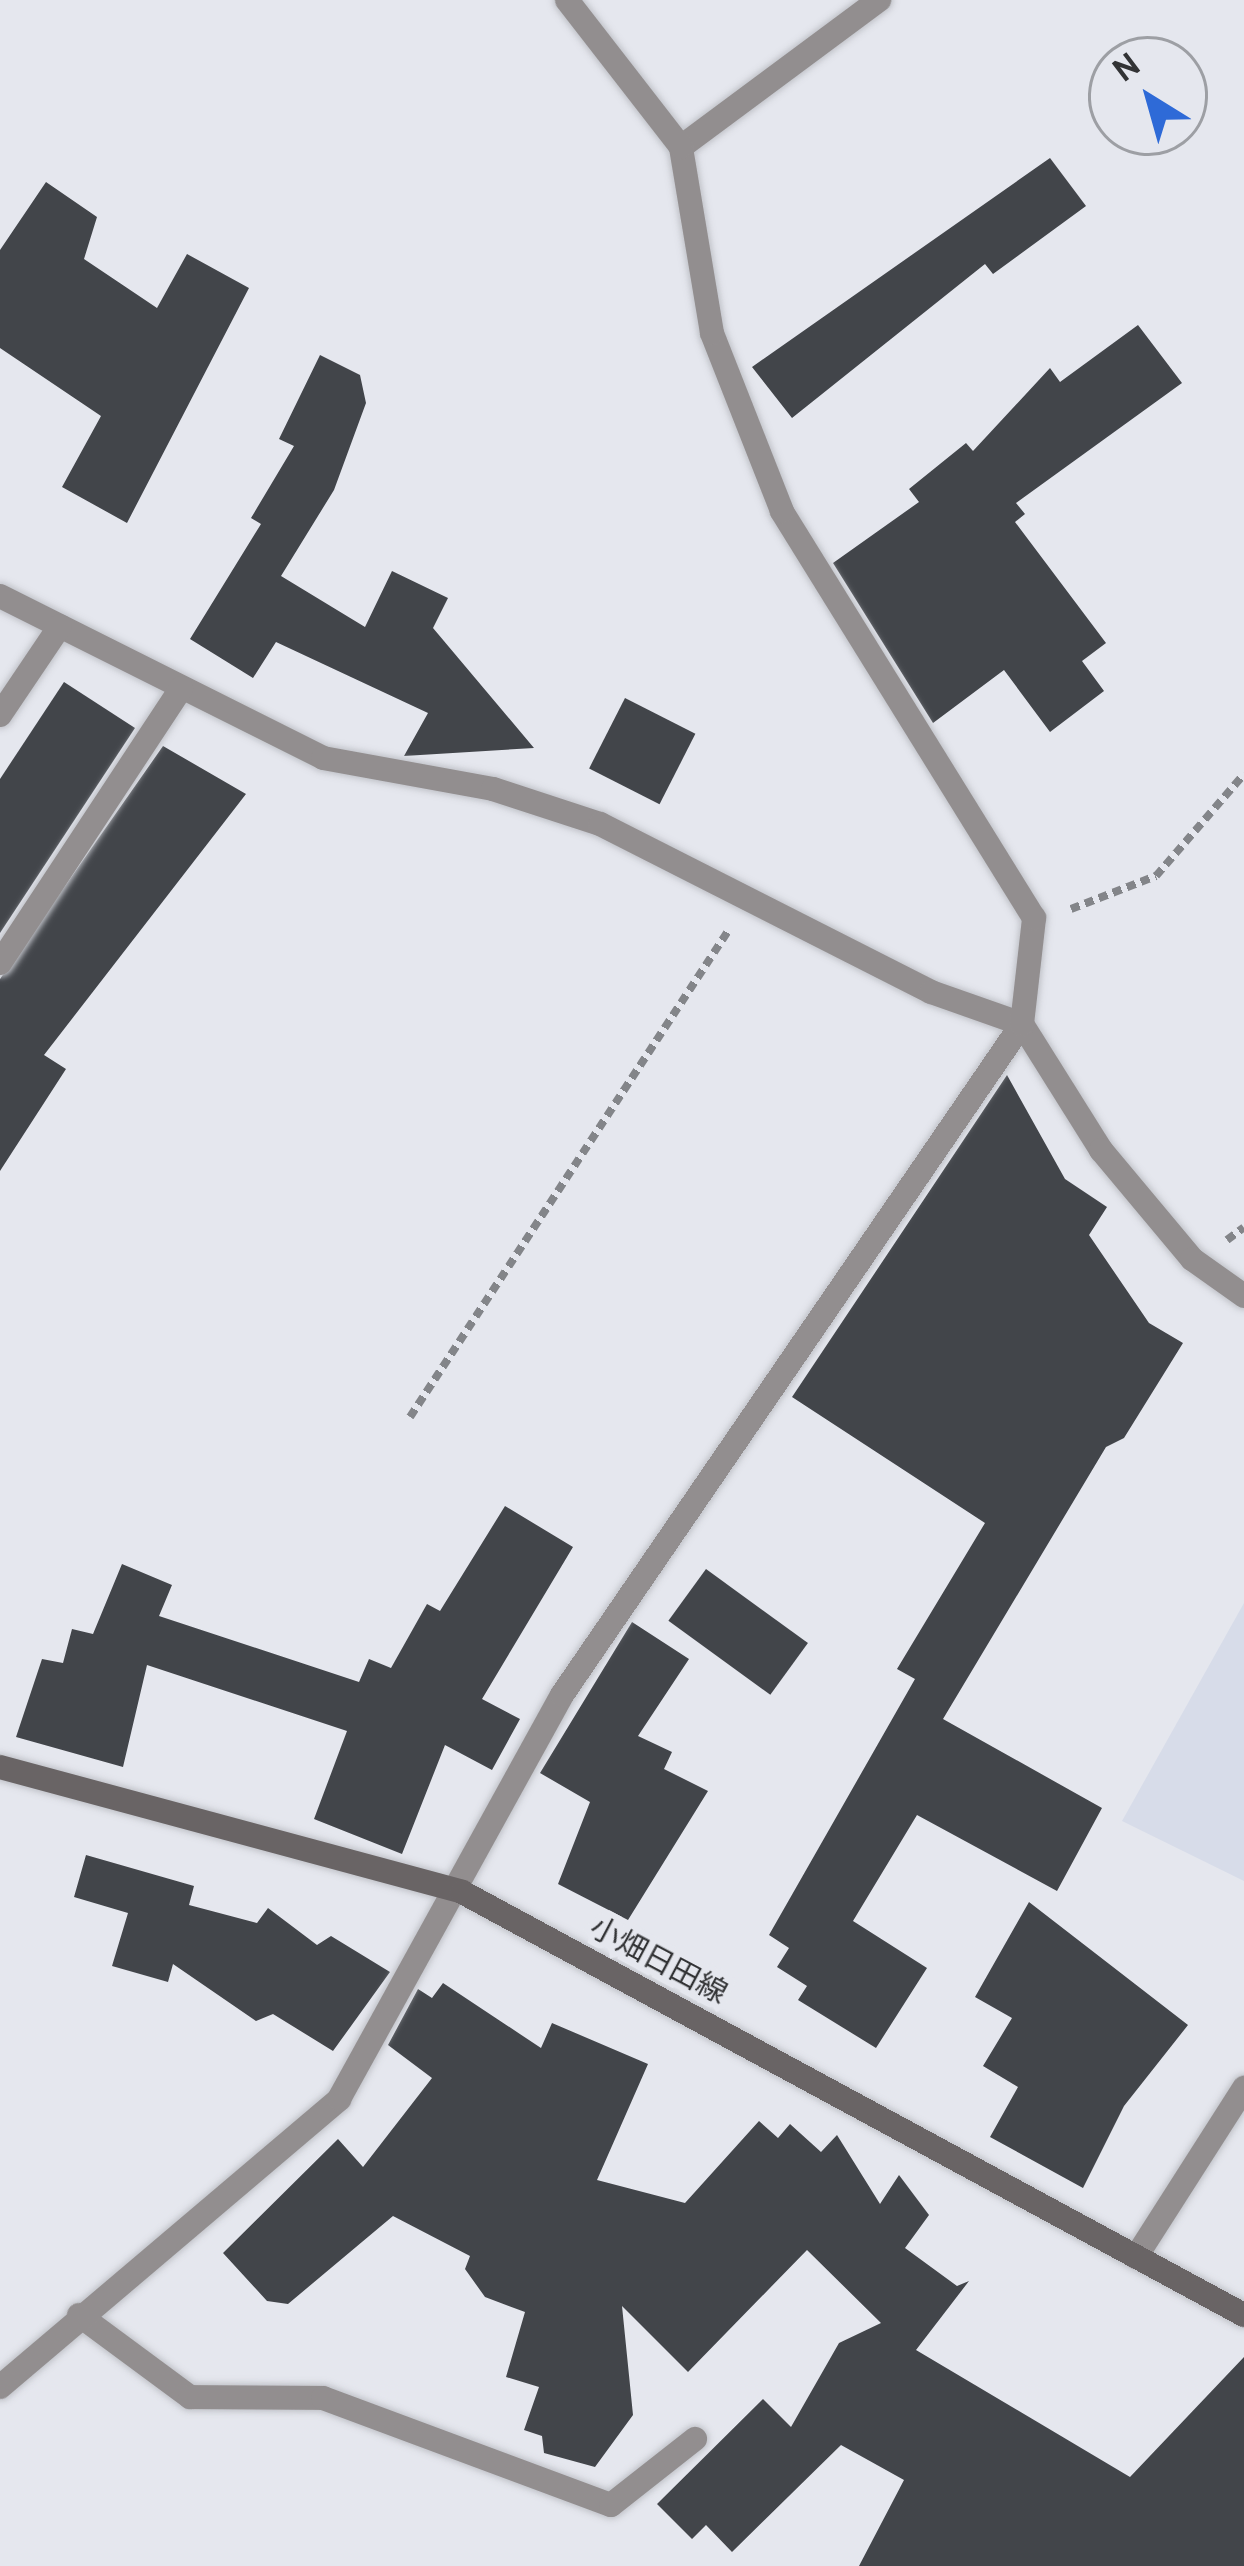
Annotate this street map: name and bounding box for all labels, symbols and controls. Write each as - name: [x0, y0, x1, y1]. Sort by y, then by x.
- north arrow: [1088, 36, 1208, 156]
- text: N: [1106, 46, 1150, 94]
- street label: 小畑日田線: [582, 1912, 732, 2014]

